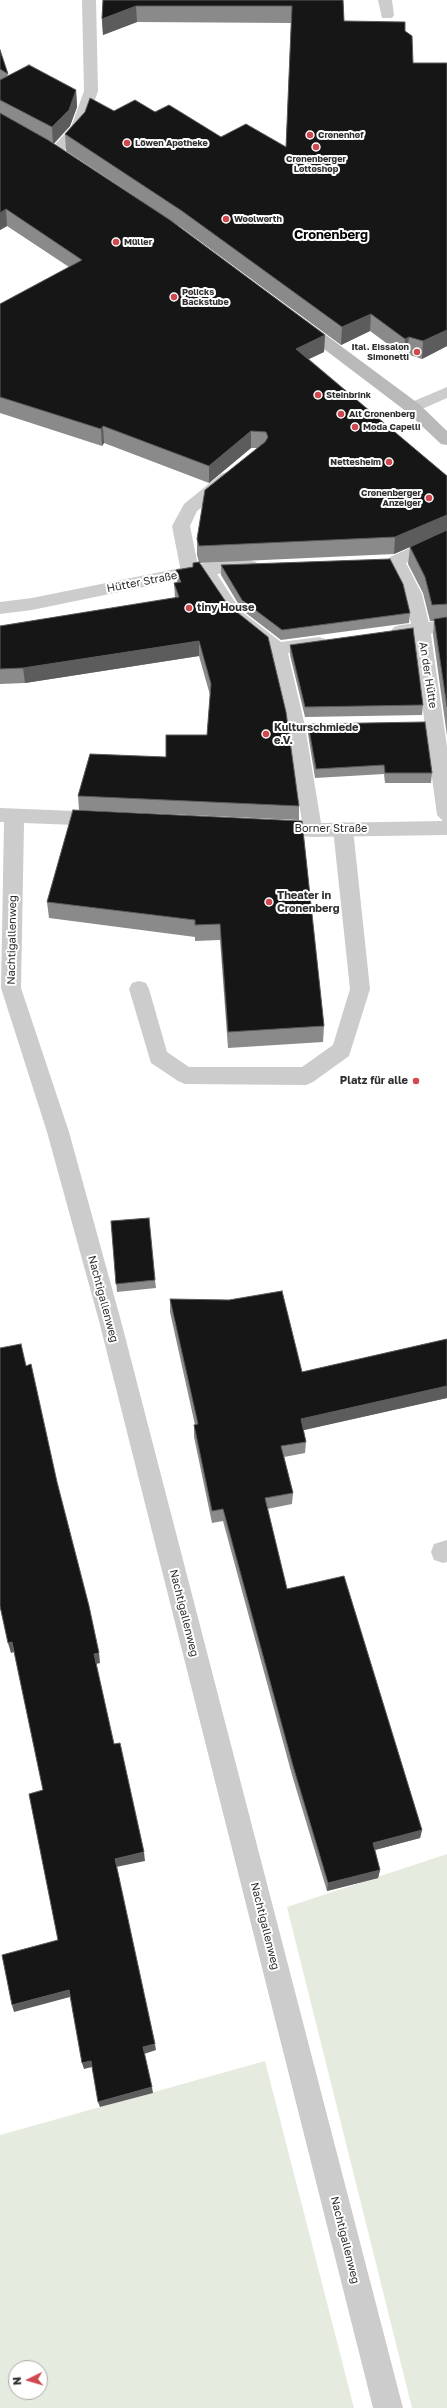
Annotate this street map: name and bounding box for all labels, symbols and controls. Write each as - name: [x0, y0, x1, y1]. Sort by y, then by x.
- marker: Cronenhof: [305, 130, 315, 140]
- place label: Cronenhof: [318, 130, 363, 140]
- marker: Löwen Apotheke: [122, 138, 132, 148]
- place label: Löwen Apotheke: [135, 138, 208, 148]
- marker: Cronenberger Lottoshop: [311, 142, 321, 152]
- place label: Cronenberger Lottoshop: [286, 154, 346, 175]
- marker: Woolworth: [221, 214, 231, 224]
- place label: Woolworth: [234, 214, 282, 224]
- district label: Cronenberg: [294, 227, 368, 243]
- marker: Müller: [111, 237, 121, 247]
- place label: Müller: [124, 237, 152, 247]
- place label: Policks Backstube: [182, 287, 229, 308]
- marker: Policks Backstube: [169, 292, 179, 302]
- place label: Ital. Eissalon Simonetti: [351, 342, 409, 363]
- marker: Ital. Eissalon Simonetti: [412, 347, 422, 357]
- marker: Steinbrink: [313, 390, 323, 400]
- place label: Steinbrink: [326, 390, 371, 400]
- marker: Alt Cronenberg: [336, 409, 346, 419]
- place label: Alt Cronenberg: [349, 409, 415, 419]
- marker: Moda Capelli: [350, 422, 360, 432]
- place label: Moda Capelli: [363, 422, 420, 432]
- place label: Nettesheim: [330, 457, 381, 467]
- marker: Nettesheim: [384, 457, 394, 467]
- place label: Cronenberger Anzeiger: [361, 488, 421, 509]
- marker: Cronenberger Anzeiger: [424, 493, 434, 503]
- street label: Hütter Straße: [106, 569, 178, 595]
- place label: tiny House: [197, 601, 254, 615]
- marker: tiny House: [184, 603, 194, 613]
- street label: An der Hütte: [416, 641, 440, 709]
- place label: Kulturschmiede e.V.: [274, 721, 359, 747]
- marker: Kulturschmiede e.V.: [261, 729, 271, 739]
- street label: Borner Straße: [295, 822, 367, 836]
- place label: Theater in Cronenberg: [277, 889, 339, 915]
- street label: Nachtigallenweg: [5, 895, 19, 985]
- marker: Theater in Cronenberg: [264, 897, 274, 907]
- place label: Platz für alle: [340, 1074, 408, 1088]
- marker: Platz für alle: [411, 1076, 421, 1086]
- street label: Nachtigallenweg: [85, 1254, 121, 1344]
- street label: Nachtigallenweg: [167, 1568, 201, 1658]
- street label: Nachtigallenweg: [248, 1881, 282, 1971]
- street label: Nachtigallenweg: [328, 2195, 362, 2285]
- north arrow: [8, 2360, 48, 2400]
- text: N: [10, 2376, 23, 2386]

